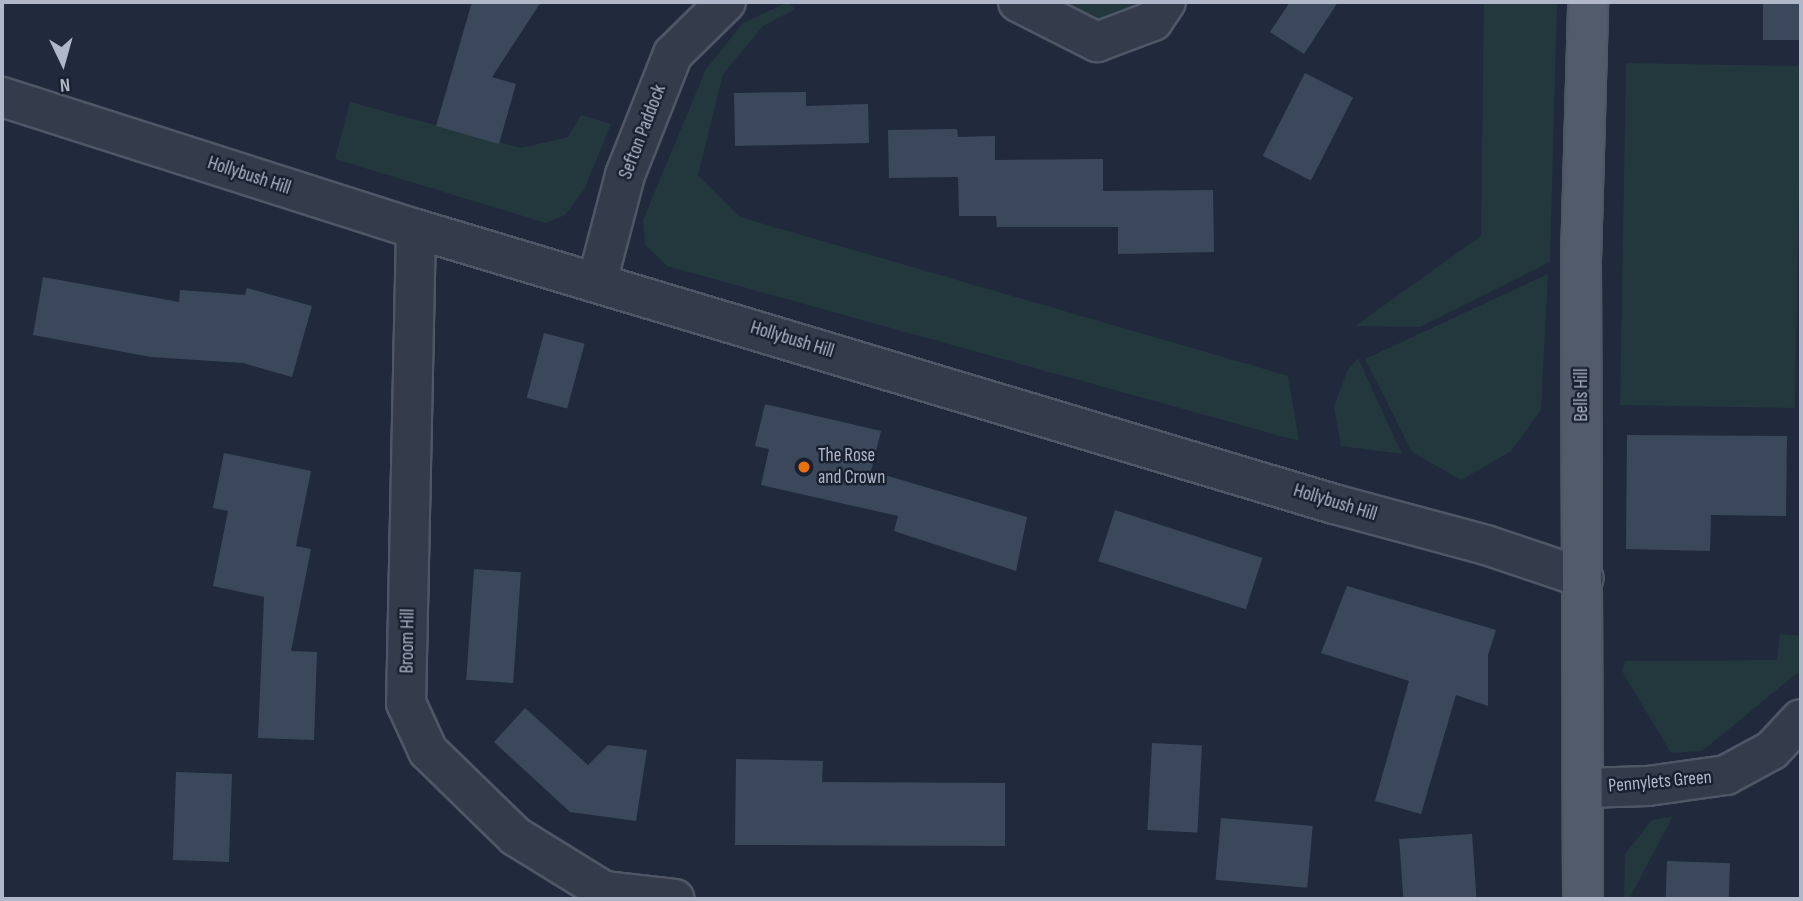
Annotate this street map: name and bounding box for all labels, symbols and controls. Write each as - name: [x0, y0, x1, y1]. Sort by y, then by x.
- north arrow: [28, 28, 98, 98]
- text: N: [59, 73, 71, 96]
- street label: Sefton Paddock: [615, 81, 671, 183]
- street label: Hollybush Hill: [205, 152, 293, 200]
- street label: Hollybush Hill: [748, 317, 836, 363]
- street label: Bells Hill: [1571, 368, 1593, 422]
- place label: The Rose and Crown: [818, 445, 885, 489]
- marker: The Rose and Crown: [796, 459, 812, 475]
- street label: Hollybush Hill: [1291, 480, 1379, 526]
- street label: Broom Hill: [396, 608, 420, 674]
- street label: Pennylets Green: [1607, 766, 1713, 798]

